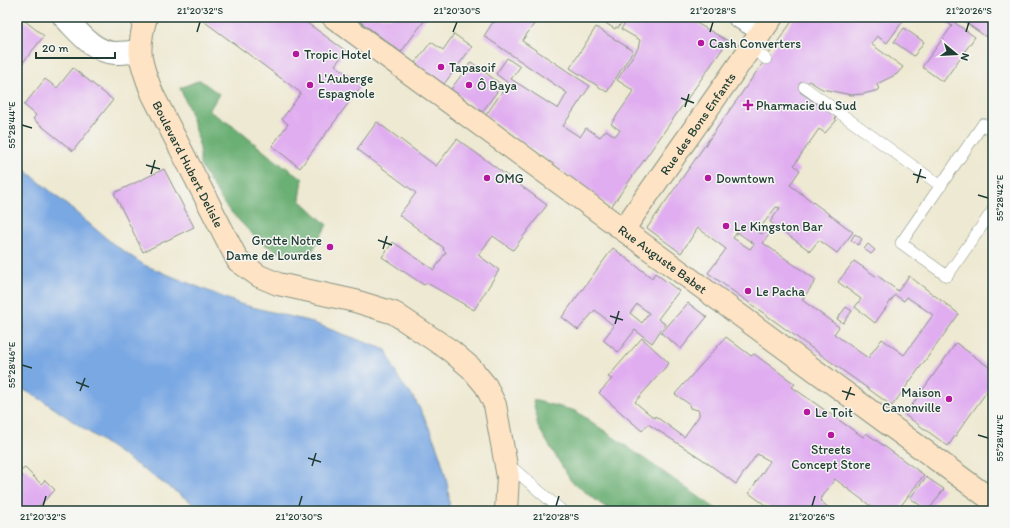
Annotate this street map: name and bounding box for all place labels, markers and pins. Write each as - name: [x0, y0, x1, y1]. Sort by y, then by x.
- place label: Cash Converters: [709, 36, 801, 51]
- marker: Cash Converters: [696, 38, 706, 48]
- place label: Tropic Hotel: [304, 47, 372, 62]
- marker: Tropic Hotel: [291, 49, 301, 59]
- place label: Tapasoif: [449, 60, 496, 75]
- marker: Tapasoif: [436, 62, 446, 72]
- place label: L'Auberge Espagnole: [318, 71, 375, 101]
- place label: Ô Baya: [477, 78, 518, 93]
- marker: L'Auberge Espagnole: [305, 80, 315, 90]
- marker: Ô Baya: [464, 80, 474, 90]
- place label: Pharmacie du Sud: [756, 98, 857, 113]
- marker: Pharmacie du Sud: [743, 100, 753, 110]
- place label: OMG: [495, 171, 524, 186]
- place label: Downtown: [716, 171, 774, 186]
- marker: OMG: [482, 173, 492, 183]
- marker: Downtown: [703, 173, 713, 183]
- place label: Le Kingston Bar: [734, 219, 823, 234]
- marker: Le Kingston Bar: [721, 221, 731, 231]
- place label: Grotte Notre Dame de Lourdes: [226, 233, 322, 263]
- marker: Grotte Notre Dame de Lourdes: [325, 242, 335, 252]
- place label: Le Pacha: [756, 284, 805, 299]
- marker: Le Pacha: [743, 286, 753, 296]
- place label: Maison Canonville: [882, 385, 941, 415]
- marker: Maison Canonville: [944, 394, 954, 404]
- place label: Le Toit: [815, 405, 853, 420]
- marker: Le Toit: [802, 407, 812, 417]
- marker: Streets Concept Store: [826, 430, 836, 440]
- place label: Streets Concept Store: [791, 442, 871, 472]

